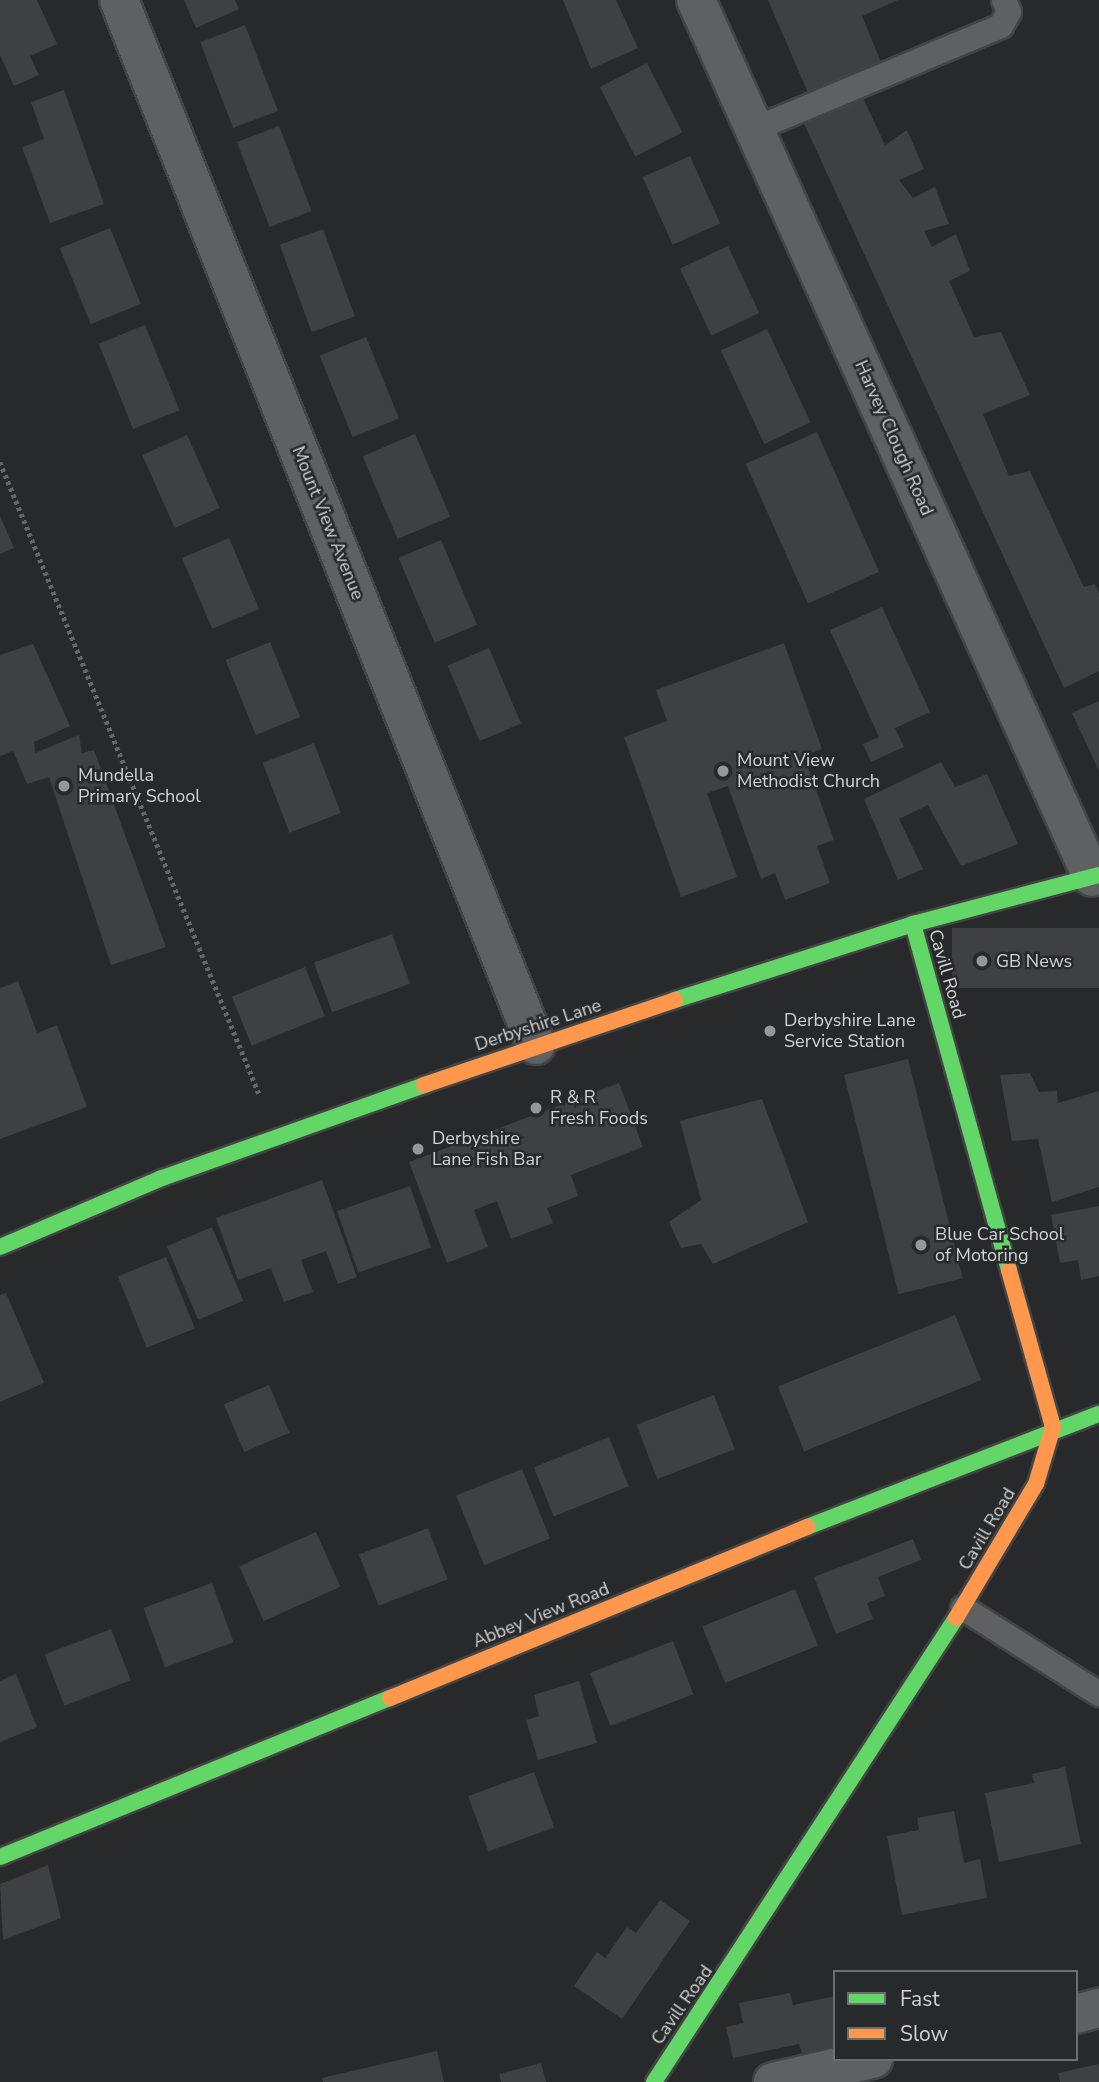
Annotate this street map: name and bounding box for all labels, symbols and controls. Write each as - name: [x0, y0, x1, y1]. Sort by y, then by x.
- street label: Harvey Clough Road: [850, 357, 938, 519]
- street label: Mount View Avenue: [287, 443, 369, 603]
- place label: Mount View Methodist Church: [737, 750, 880, 792]
- marker: Mount View Methodist Church: [715, 763, 731, 779]
- place label: Mundella Primary School: [78, 765, 201, 808]
- marker: Mundella Primary School: [56, 778, 72, 794]
- street label: Cavill Road: [924, 927, 970, 1021]
- place label: GB News: [996, 950, 1072, 972]
- marker: GB News: [974, 953, 990, 969]
- street label: Derbyshire Lane: [472, 994, 604, 1056]
- place label: Derbyshire Lane Service Station: [784, 1010, 916, 1052]
- marker: Derbyshire Lane Service Station: [762, 1023, 778, 1039]
- place label: R & R Fresh Foods: [550, 1087, 648, 1130]
- marker: R & R Fresh Foods: [528, 1100, 544, 1116]
- place label: Derbyshire Lane Fish Bar: [432, 1128, 541, 1170]
- marker: Derbyshire Lane Fish Bar: [410, 1141, 426, 1157]
- place label: Blue Car School of Motoring: [935, 1224, 1064, 1266]
- marker: Blue Car School of Motoring: [913, 1237, 929, 1253]
- street label: Cavill Road: [954, 1484, 1020, 1574]
- street label: Abbey View Road: [470, 1578, 612, 1652]
- street label: Cavill Road: [647, 1961, 717, 2049]
- legend: [833, 1970, 1078, 2061]
- text: Fast: [900, 1985, 940, 2013]
- text: Slow: [900, 2020, 948, 2048]

